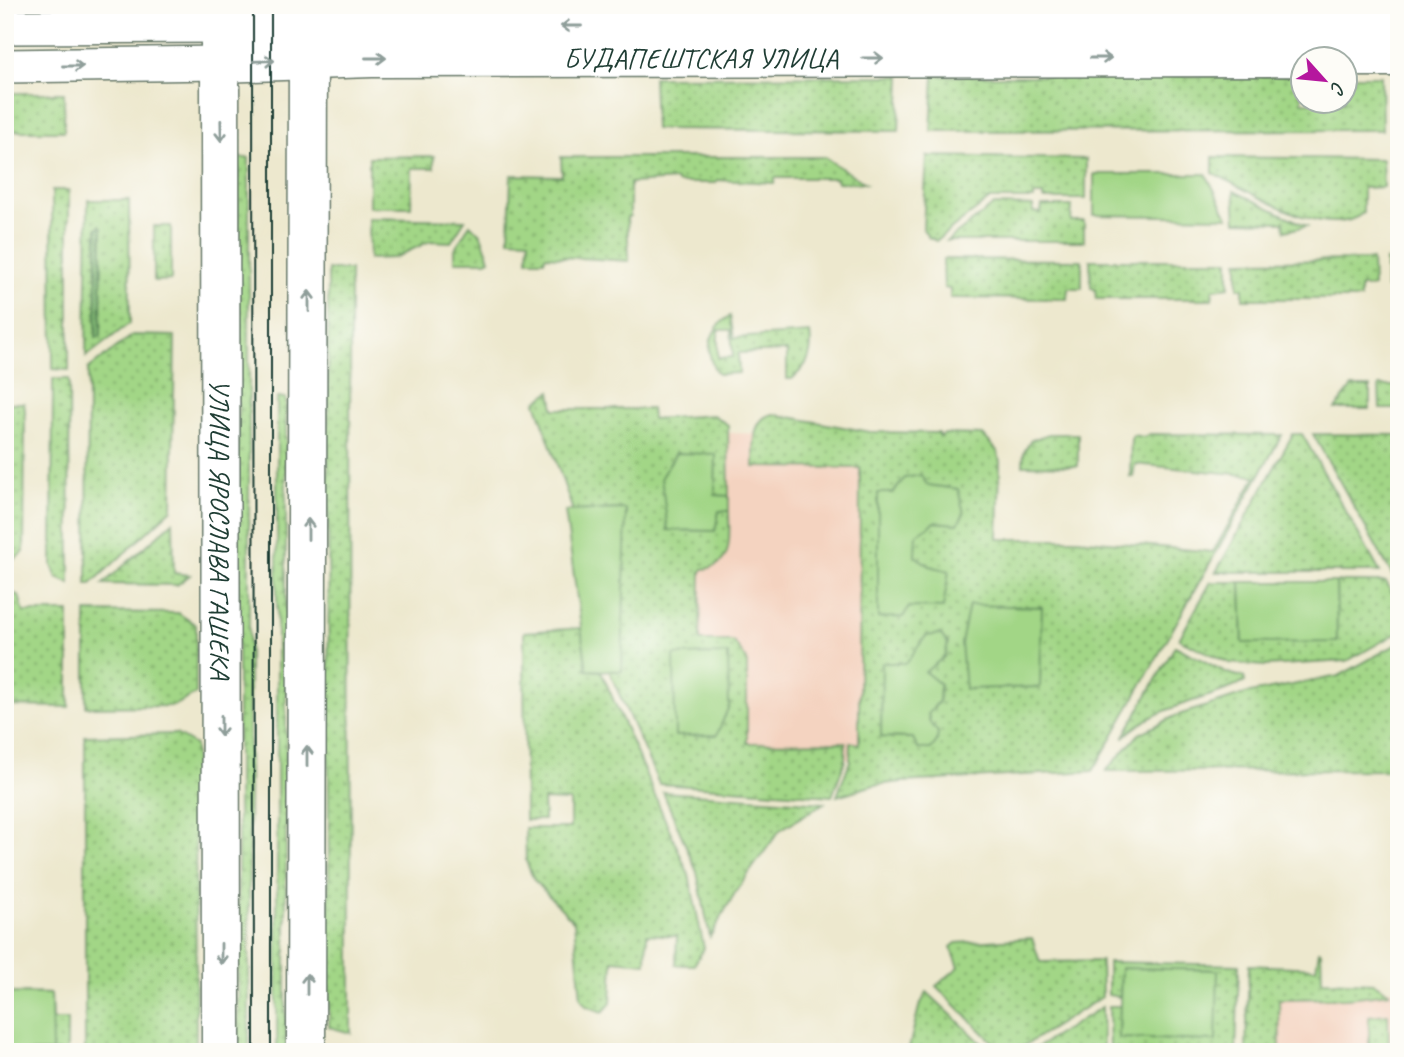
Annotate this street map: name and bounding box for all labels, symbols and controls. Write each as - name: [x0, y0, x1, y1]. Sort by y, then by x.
- one-way arrow: [560, 19, 583, 33]
- street label: БУДАПЕШТСКАЯ УЛИЦА: [564, 40, 839, 75]
- north arrow: [1288, 46, 1358, 116]
- one-way arrow: [365, 51, 388, 65]
- one-way arrow: [862, 51, 885, 65]
- one-way arrow: [1089, 51, 1112, 65]
- one-way arrow: [252, 55, 275, 68]
- one-way arrow: [62, 59, 85, 72]
- text: С: [1324, 78, 1351, 99]
- one-way arrow: [215, 119, 228, 142]
- one-way arrow: [302, 290, 316, 313]
- street label: УЛИЦА ЯРОСЛАВА ГАШЕКА: [203, 379, 238, 681]
- one-way arrow: [301, 517, 315, 540]
- one-way arrow: [214, 714, 228, 737]
- one-way arrow: [300, 745, 314, 768]
- one-way arrow: [214, 942, 228, 965]
- one-way arrow: [300, 972, 314, 995]

